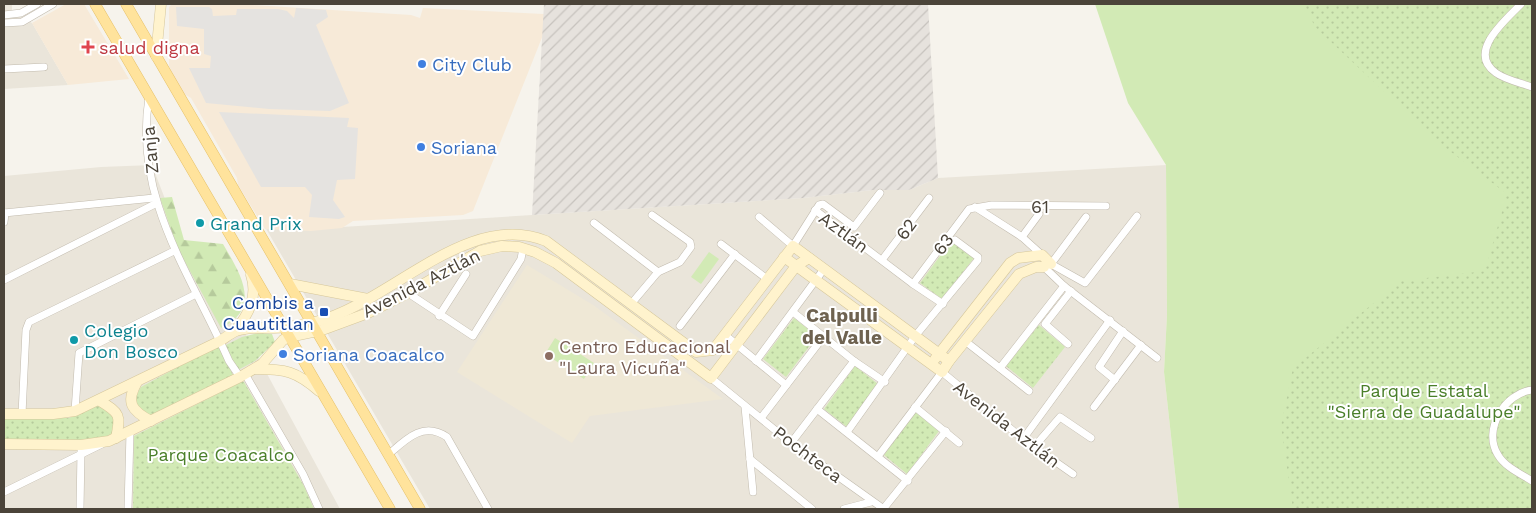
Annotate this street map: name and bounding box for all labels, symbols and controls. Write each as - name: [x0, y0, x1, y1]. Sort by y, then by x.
- place label: salud digna: [99, 37, 200, 58]
- marker: salud digna: [81, 40, 95, 54]
- place label: City Club: [432, 54, 512, 75]
- marker: City Club: [416, 58, 428, 70]
- street label: Zanja: [137, 125, 163, 175]
- place label: Soriana: [431, 137, 497, 158]
- marker: Soriana: [415, 141, 427, 153]
- street label: 61: [1031, 196, 1049, 217]
- street label: Aztlán: [815, 207, 873, 257]
- place label: Grand Prix: [210, 213, 302, 234]
- street label: 62: [891, 214, 921, 244]
- marker: Grand Prix: [194, 217, 206, 229]
- street label: 63: [928, 229, 958, 259]
- street label: Avenida Aztlán: [359, 244, 483, 322]
- place label: Combis a Cuautitlan: [223, 292, 314, 334]
- district label: Calpulli del Valle: [802, 304, 882, 349]
- marker: Combis a Cuautitlan: [318, 306, 330, 318]
- place label: Colegio Don Bosco: [84, 320, 178, 362]
- marker: Colegio Don Bosco: [68, 334, 80, 346]
- place label: Centro Educacional "Laura Vicuña": [559, 336, 731, 378]
- place label: Soriana Coacalco: [293, 344, 445, 365]
- marker: Soriana Coacalco: [277, 348, 289, 360]
- marker: Centro Educacional "Laura Vicuña": [543, 350, 555, 362]
- street label: Avenida Aztlán: [950, 376, 1064, 472]
- park label: Parque Estatal "Sierra de Guadalupe": [1327, 380, 1521, 422]
- street label: Pochteca: [769, 421, 847, 487]
- park label: Parque Coacalco: [147, 444, 295, 465]

